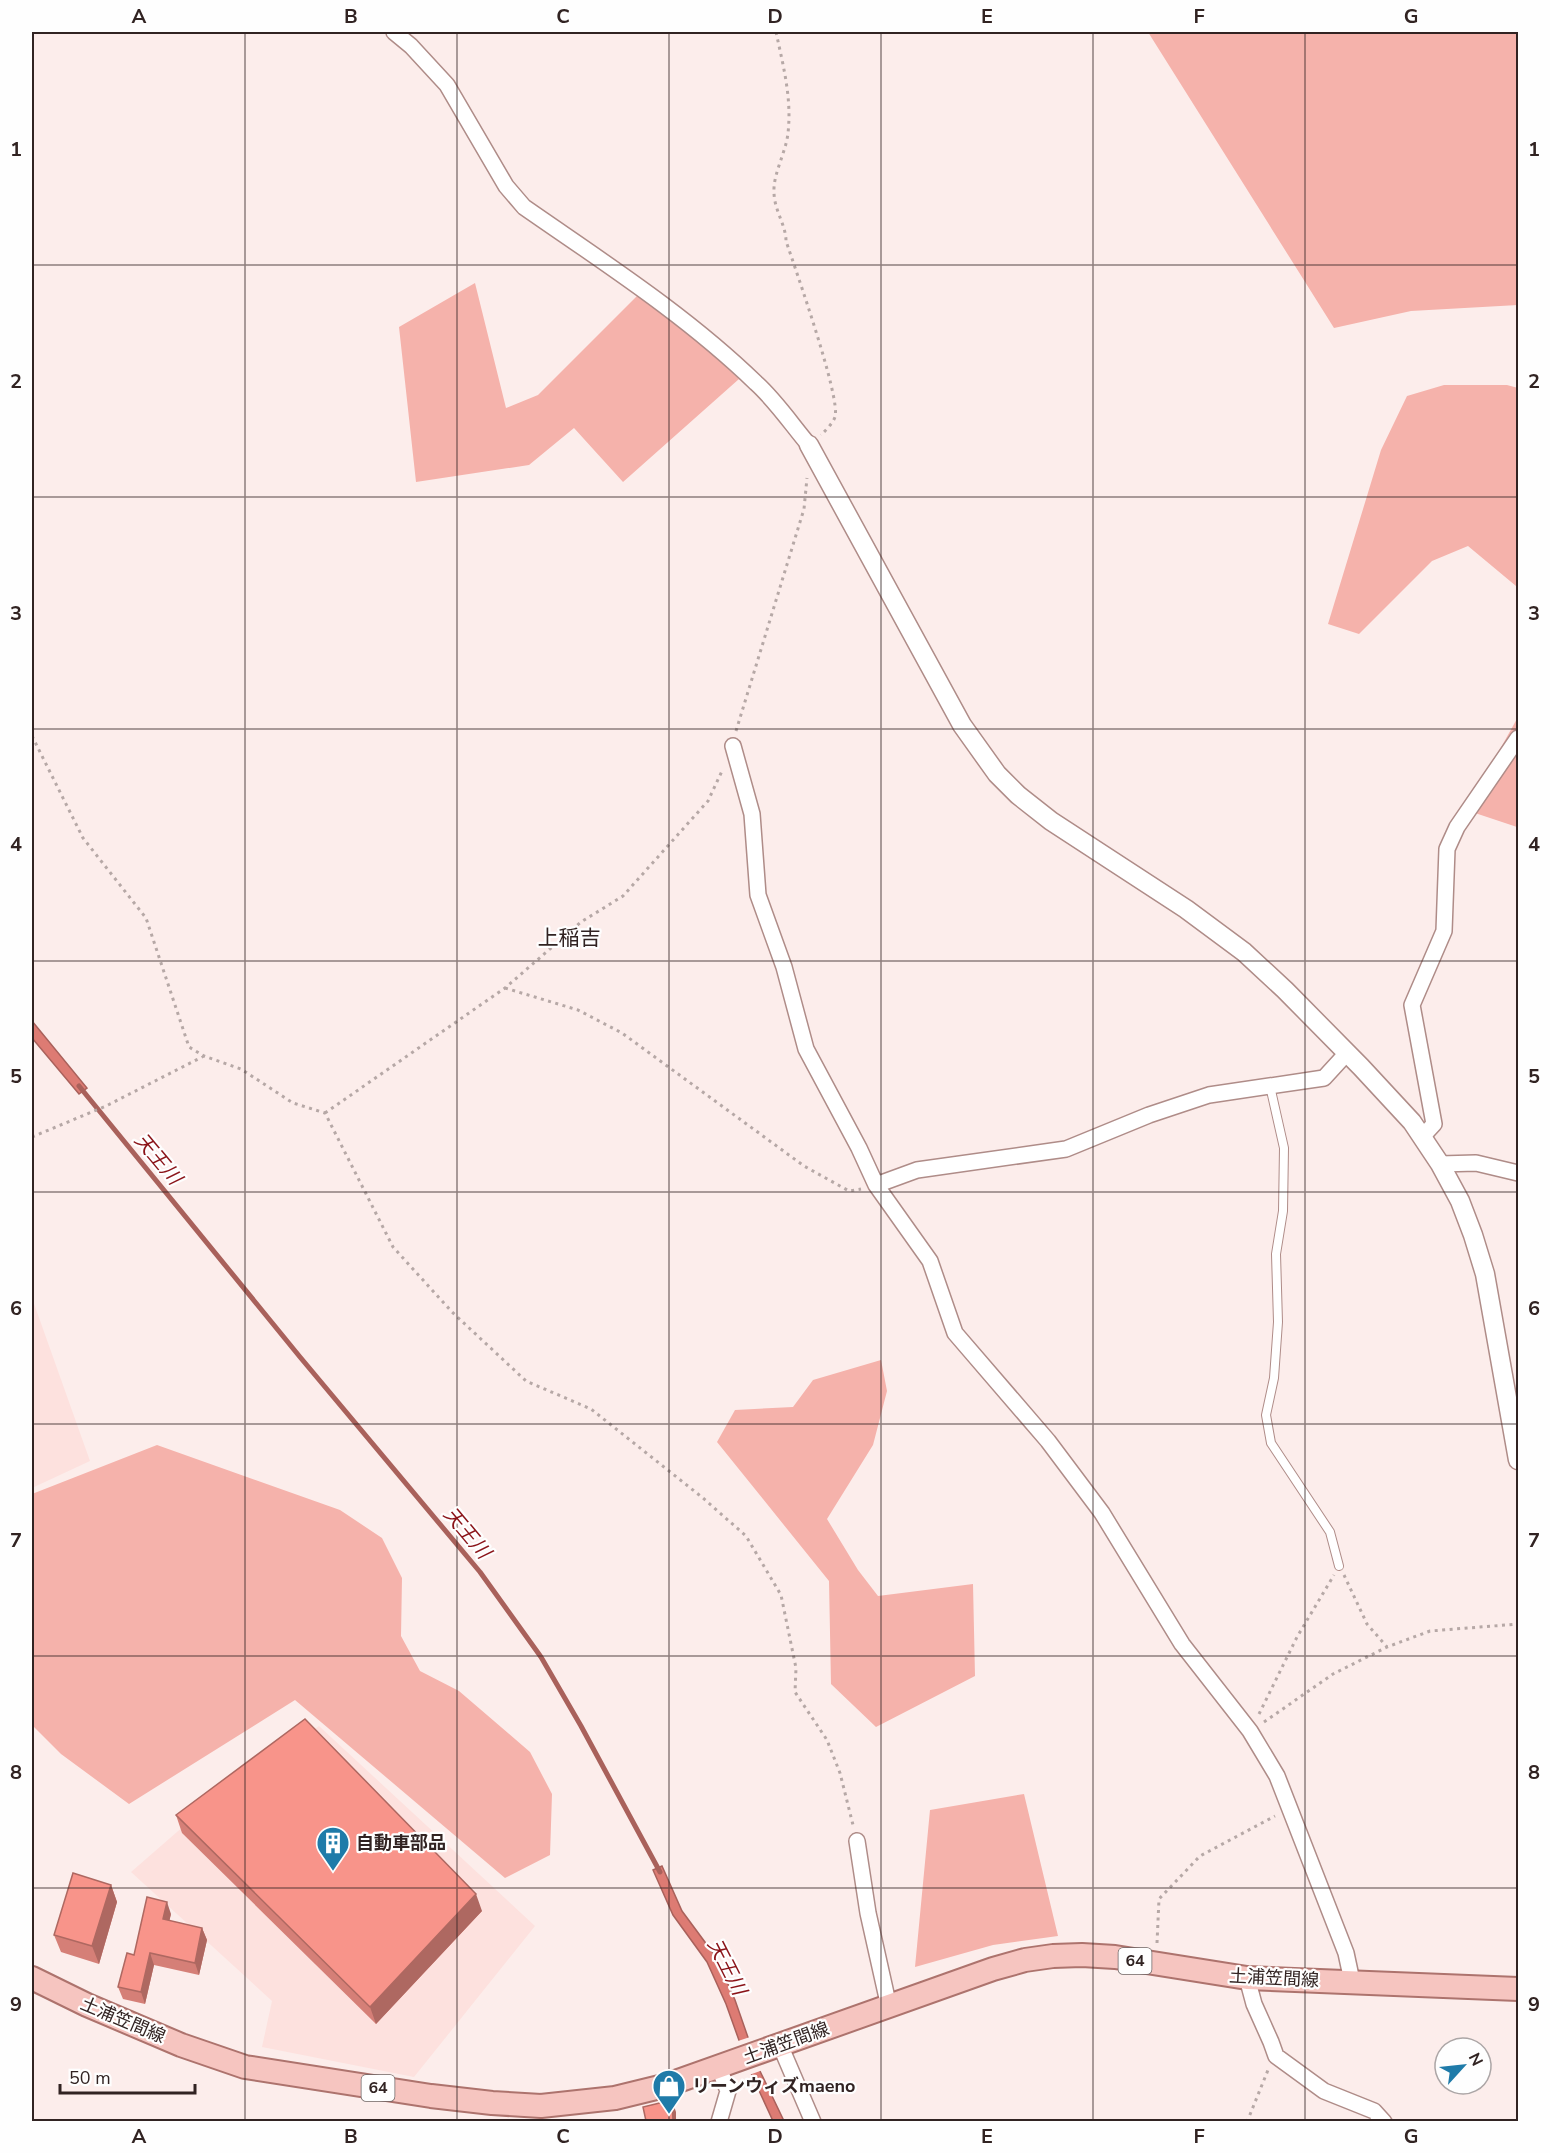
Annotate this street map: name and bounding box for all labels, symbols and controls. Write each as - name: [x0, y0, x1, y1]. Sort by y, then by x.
- text: A: [132, 3, 147, 30]
- text: B: [344, 3, 358, 30]
- text: C: [556, 3, 570, 30]
- text: D: [767, 3, 783, 30]
- text: E: [981, 3, 993, 30]
- text: F: [1193, 3, 1205, 30]
- text: G: [1404, 3, 1418, 30]
- text: 1: [10, 136, 22, 163]
- text: 1: [1528, 136, 1540, 163]
- text: 2: [10, 368, 22, 395]
- text: 2: [1528, 368, 1540, 395]
- text: 3: [10, 600, 22, 627]
- text: 3: [1528, 600, 1540, 627]
- text: 4: [10, 831, 22, 858]
- text: 4: [1528, 831, 1540, 858]
- district label: 上稲吉: [538, 924, 601, 952]
- text: 5: [10, 1063, 22, 1090]
- text: 5: [1528, 1063, 1540, 1090]
- water label: 天王川: [128, 1127, 189, 1192]
- text: 6: [10, 1295, 22, 1322]
- text: 6: [1528, 1295, 1540, 1322]
- water label: 天王川: [437, 1501, 498, 1566]
- text: 7: [10, 1527, 22, 1554]
- text: 7: [1528, 1527, 1540, 1554]
- text: 8: [10, 1759, 22, 1786]
- text: 8: [1528, 1759, 1540, 1786]
- building icon: 自動車部品: [315, 1825, 351, 1872]
- place label: 自動車部品: [356, 1831, 446, 1855]
- water label: 天王川: [701, 1934, 754, 2002]
- road number: 64: [1118, 1948, 1152, 1974]
- street label: 土浦笠間線: [1228, 1964, 1320, 1992]
- text: 9: [10, 1991, 22, 2018]
- street label: 土浦笠間線: [77, 1991, 169, 2049]
- text: 9: [1528, 1991, 1540, 2018]
- street label: 土浦笠間線: [740, 2016, 832, 2070]
- north arrow: [1433, 2036, 1493, 2096]
- text: N: [1463, 2049, 1488, 2070]
- scale bar: [60, 2057, 195, 2095]
- text: 50 m: [69, 2066, 111, 2090]
- shop icon: リーンウィズmaeno: [651, 2068, 687, 2115]
- place label: リーンウィズmaeno: [692, 2074, 855, 2098]
- road number: 64: [362, 2075, 394, 2101]
- text: A: [132, 2123, 147, 2150]
- text: B: [344, 2123, 358, 2150]
- text: C: [556, 2123, 570, 2150]
- text: D: [767, 2123, 783, 2150]
- text: E: [981, 2123, 993, 2150]
- text: F: [1193, 2123, 1205, 2150]
- text: G: [1404, 2123, 1418, 2150]

